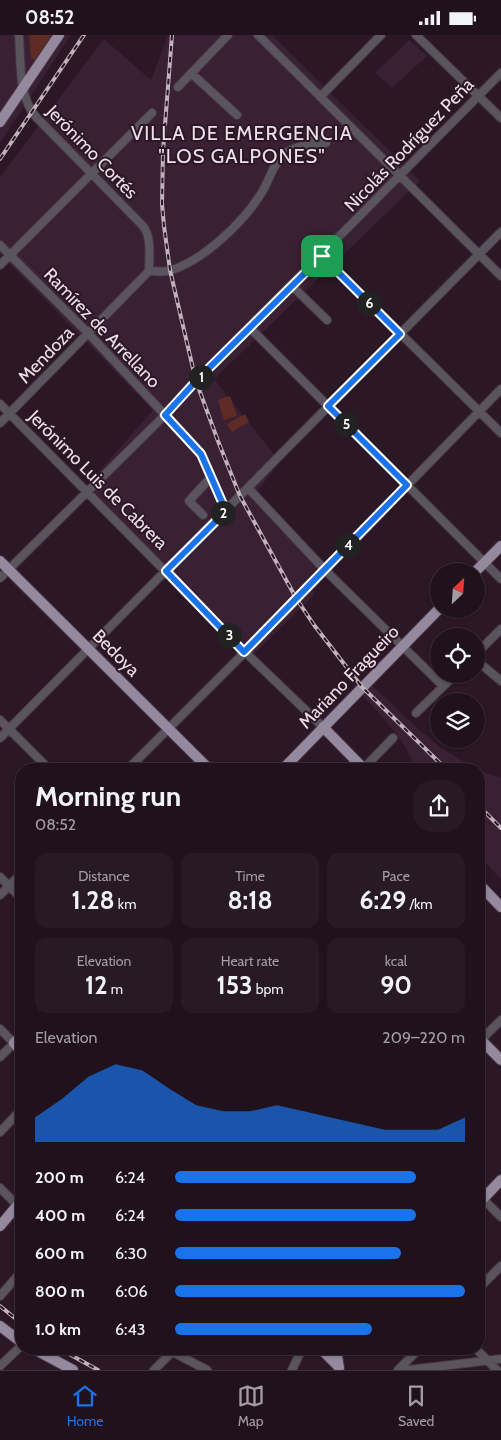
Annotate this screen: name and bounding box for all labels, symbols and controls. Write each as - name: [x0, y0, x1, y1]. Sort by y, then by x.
- text: 08:52: [25, 6, 74, 29]
- street label: Nicolás Rodríguez Peña: [340, 74, 479, 216]
- street label: Jerónimo Cortés: [41, 100, 142, 203]
- district label: VILLA DE EMERGENCIA "LOS GALPONES": [131, 121, 353, 168]
- pin: [301, 235, 343, 277]
- icon: arrive: [308, 242, 336, 270]
- street label: Ramírez de Arrellano: [39, 264, 165, 393]
- pin: 6: [356, 291, 382, 315]
- text: 6: [366, 294, 373, 312]
- street label: Mendoza: [14, 322, 79, 388]
- pin: 1: [188, 365, 214, 389]
- text: 1: [199, 368, 204, 386]
- street label: Jerónimo Luis de Cabrera: [23, 405, 173, 555]
- pin: 5: [334, 411, 358, 437]
- text: 5: [343, 415, 350, 433]
- pin: 2: [210, 501, 236, 525]
- text: 2: [220, 504, 227, 522]
- pin: 4: [336, 533, 360, 557]
- text: 4: [344, 536, 353, 554]
- north arrow: [430, 563, 485, 617]
- map controls: [430, 563, 485, 748]
- street label: Mariano Fragueiro: [294, 621, 404, 733]
- pin: 3: [216, 623, 242, 647]
- street label: Bedoya: [88, 625, 144, 681]
- text: 3: [226, 626, 233, 644]
- button: locate: [430, 628, 485, 683]
- button: layers: [430, 693, 485, 748]
- text: Morning run: [35, 779, 181, 813]
- button: share: [413, 780, 465, 832]
- text: 08:52: [35, 815, 76, 834]
- text: Distance: [78, 867, 130, 885]
- text: Time: [235, 867, 265, 885]
- text: Pace: [382, 867, 410, 885]
- text: 1.28: [72, 885, 115, 915]
- text: 8:18: [228, 885, 272, 915]
- text: 6:29: [359, 885, 406, 915]
- text: km: [115, 895, 136, 913]
- text: /km: [406, 895, 433, 913]
- text: Elevation: [77, 952, 131, 970]
- text: Heart rate: [221, 952, 279, 970]
- text: kcal: [385, 952, 407, 970]
- text: 12: [85, 970, 108, 1000]
- text: 153: [216, 970, 253, 1000]
- text: 90: [380, 970, 412, 1000]
- text: m: [108, 980, 123, 998]
- text: bpm: [253, 980, 284, 998]
- text: Elevation: [35, 1028, 98, 1047]
- text: 209–220 m: [382, 1028, 465, 1047]
- text: 200 m: [35, 1168, 84, 1187]
- text: 6:24: [115, 1168, 145, 1187]
- text: 400 m: [35, 1206, 85, 1225]
- text: 6:24: [115, 1206, 145, 1225]
- text: 600 m: [35, 1244, 84, 1263]
- text: 6:30: [115, 1244, 147, 1263]
- text: 800 m: [35, 1282, 85, 1301]
- text: 6:06: [115, 1282, 148, 1301]
- text: 1.0 km: [35, 1320, 81, 1339]
- text: 6:43: [115, 1320, 145, 1339]
- tab: Home: [67, 1382, 103, 1430]
- tab: Map: [237, 1382, 265, 1430]
- tab: Saved: [398, 1382, 434, 1430]

